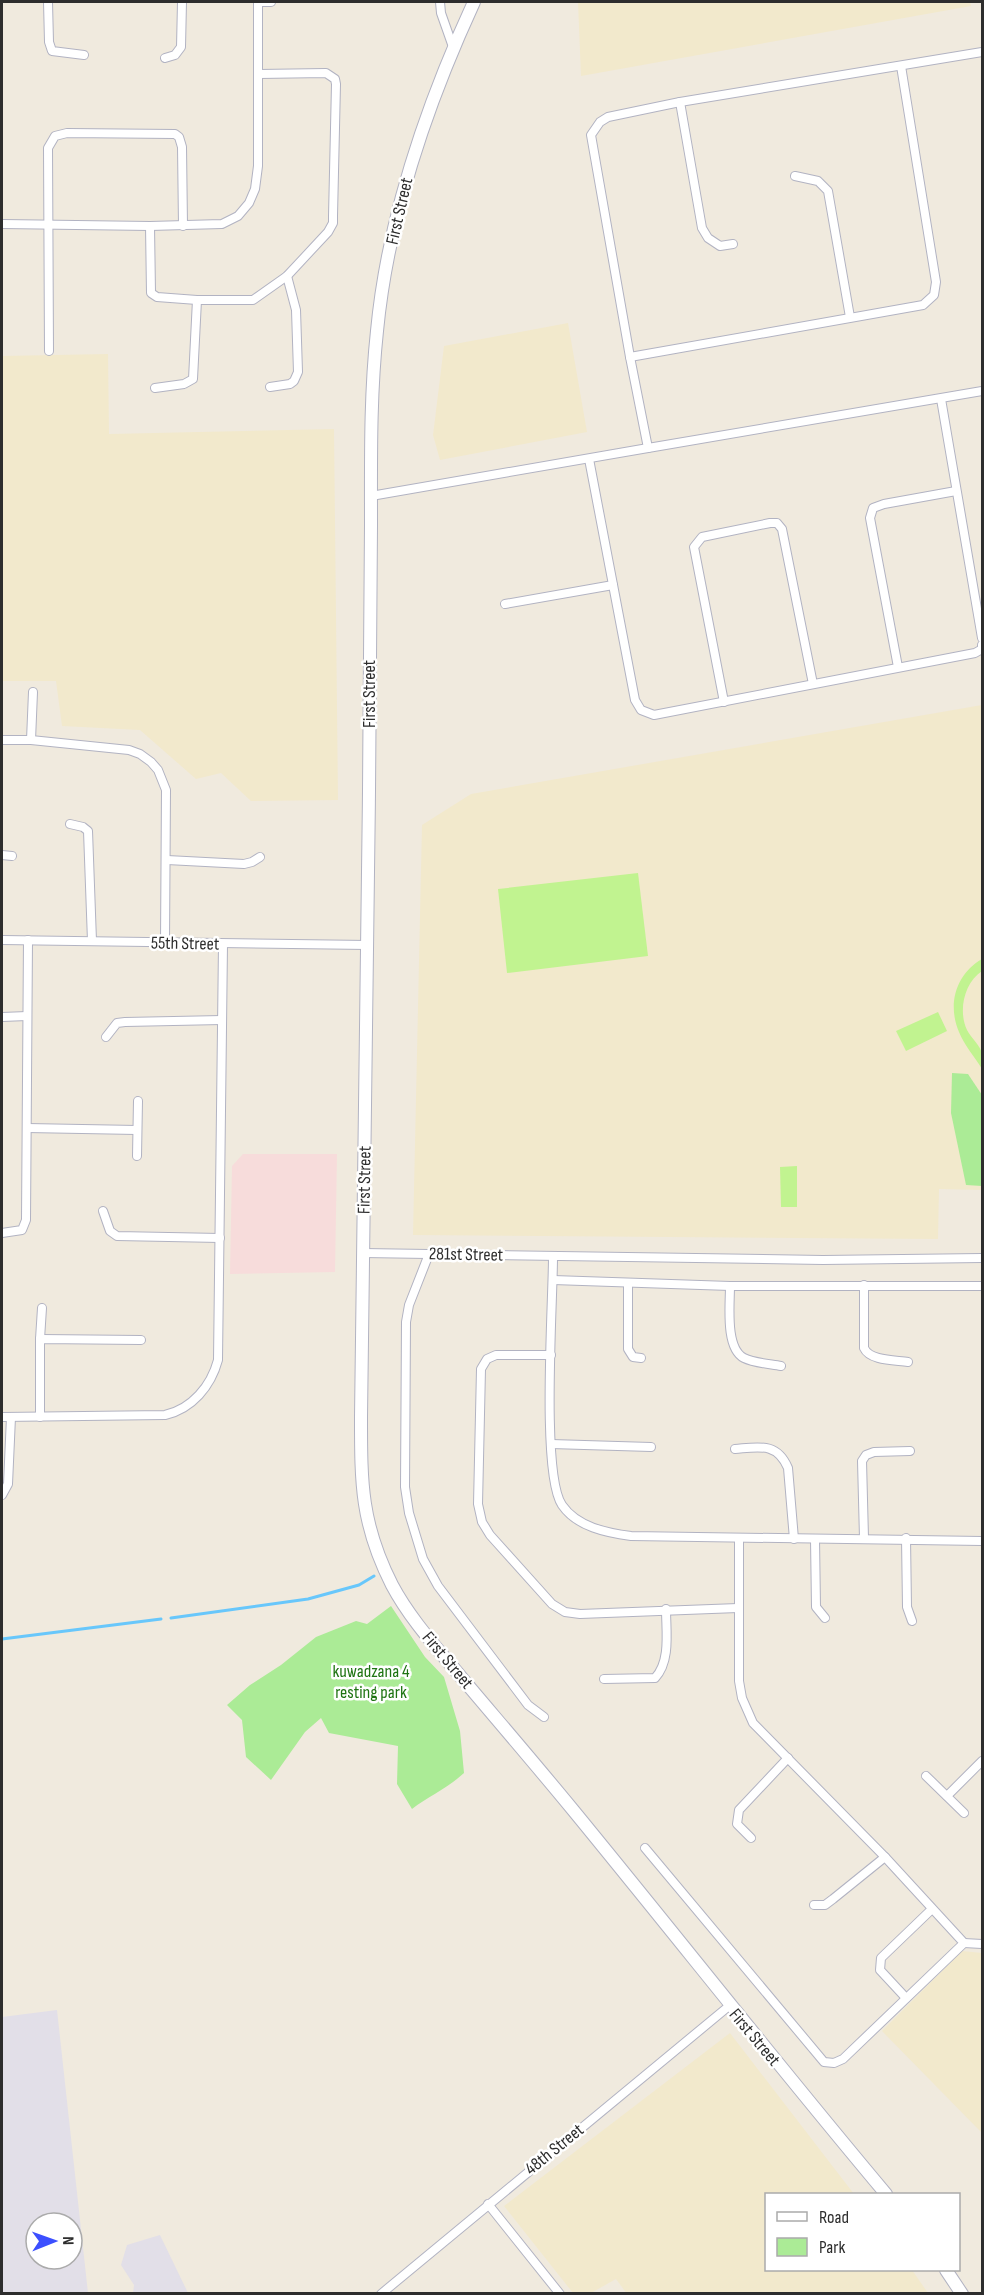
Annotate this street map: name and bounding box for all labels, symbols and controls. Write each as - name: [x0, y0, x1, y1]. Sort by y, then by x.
- street label: First Street: [382, 175, 417, 247]
- street label: First Street: [359, 659, 380, 728]
- street label: 55th Street: [151, 932, 220, 955]
- street label: First Street: [353, 1145, 376, 1214]
- street label: 281st Street: [429, 1243, 504, 1266]
- street label: First Street: [418, 1627, 478, 1694]
- park label: kuwadzana 4 resting park: [332, 1661, 410, 1703]
- street label: First Street: [725, 2004, 785, 2071]
- street label: 48th Street: [521, 2119, 588, 2179]
- legend: [765, 2193, 960, 2271]
- text: Road: [819, 2207, 849, 2228]
- north arrow: [24, 2211, 84, 2271]
- text: N: [58, 2236, 77, 2245]
- text: Park: [819, 2237, 845, 2258]

